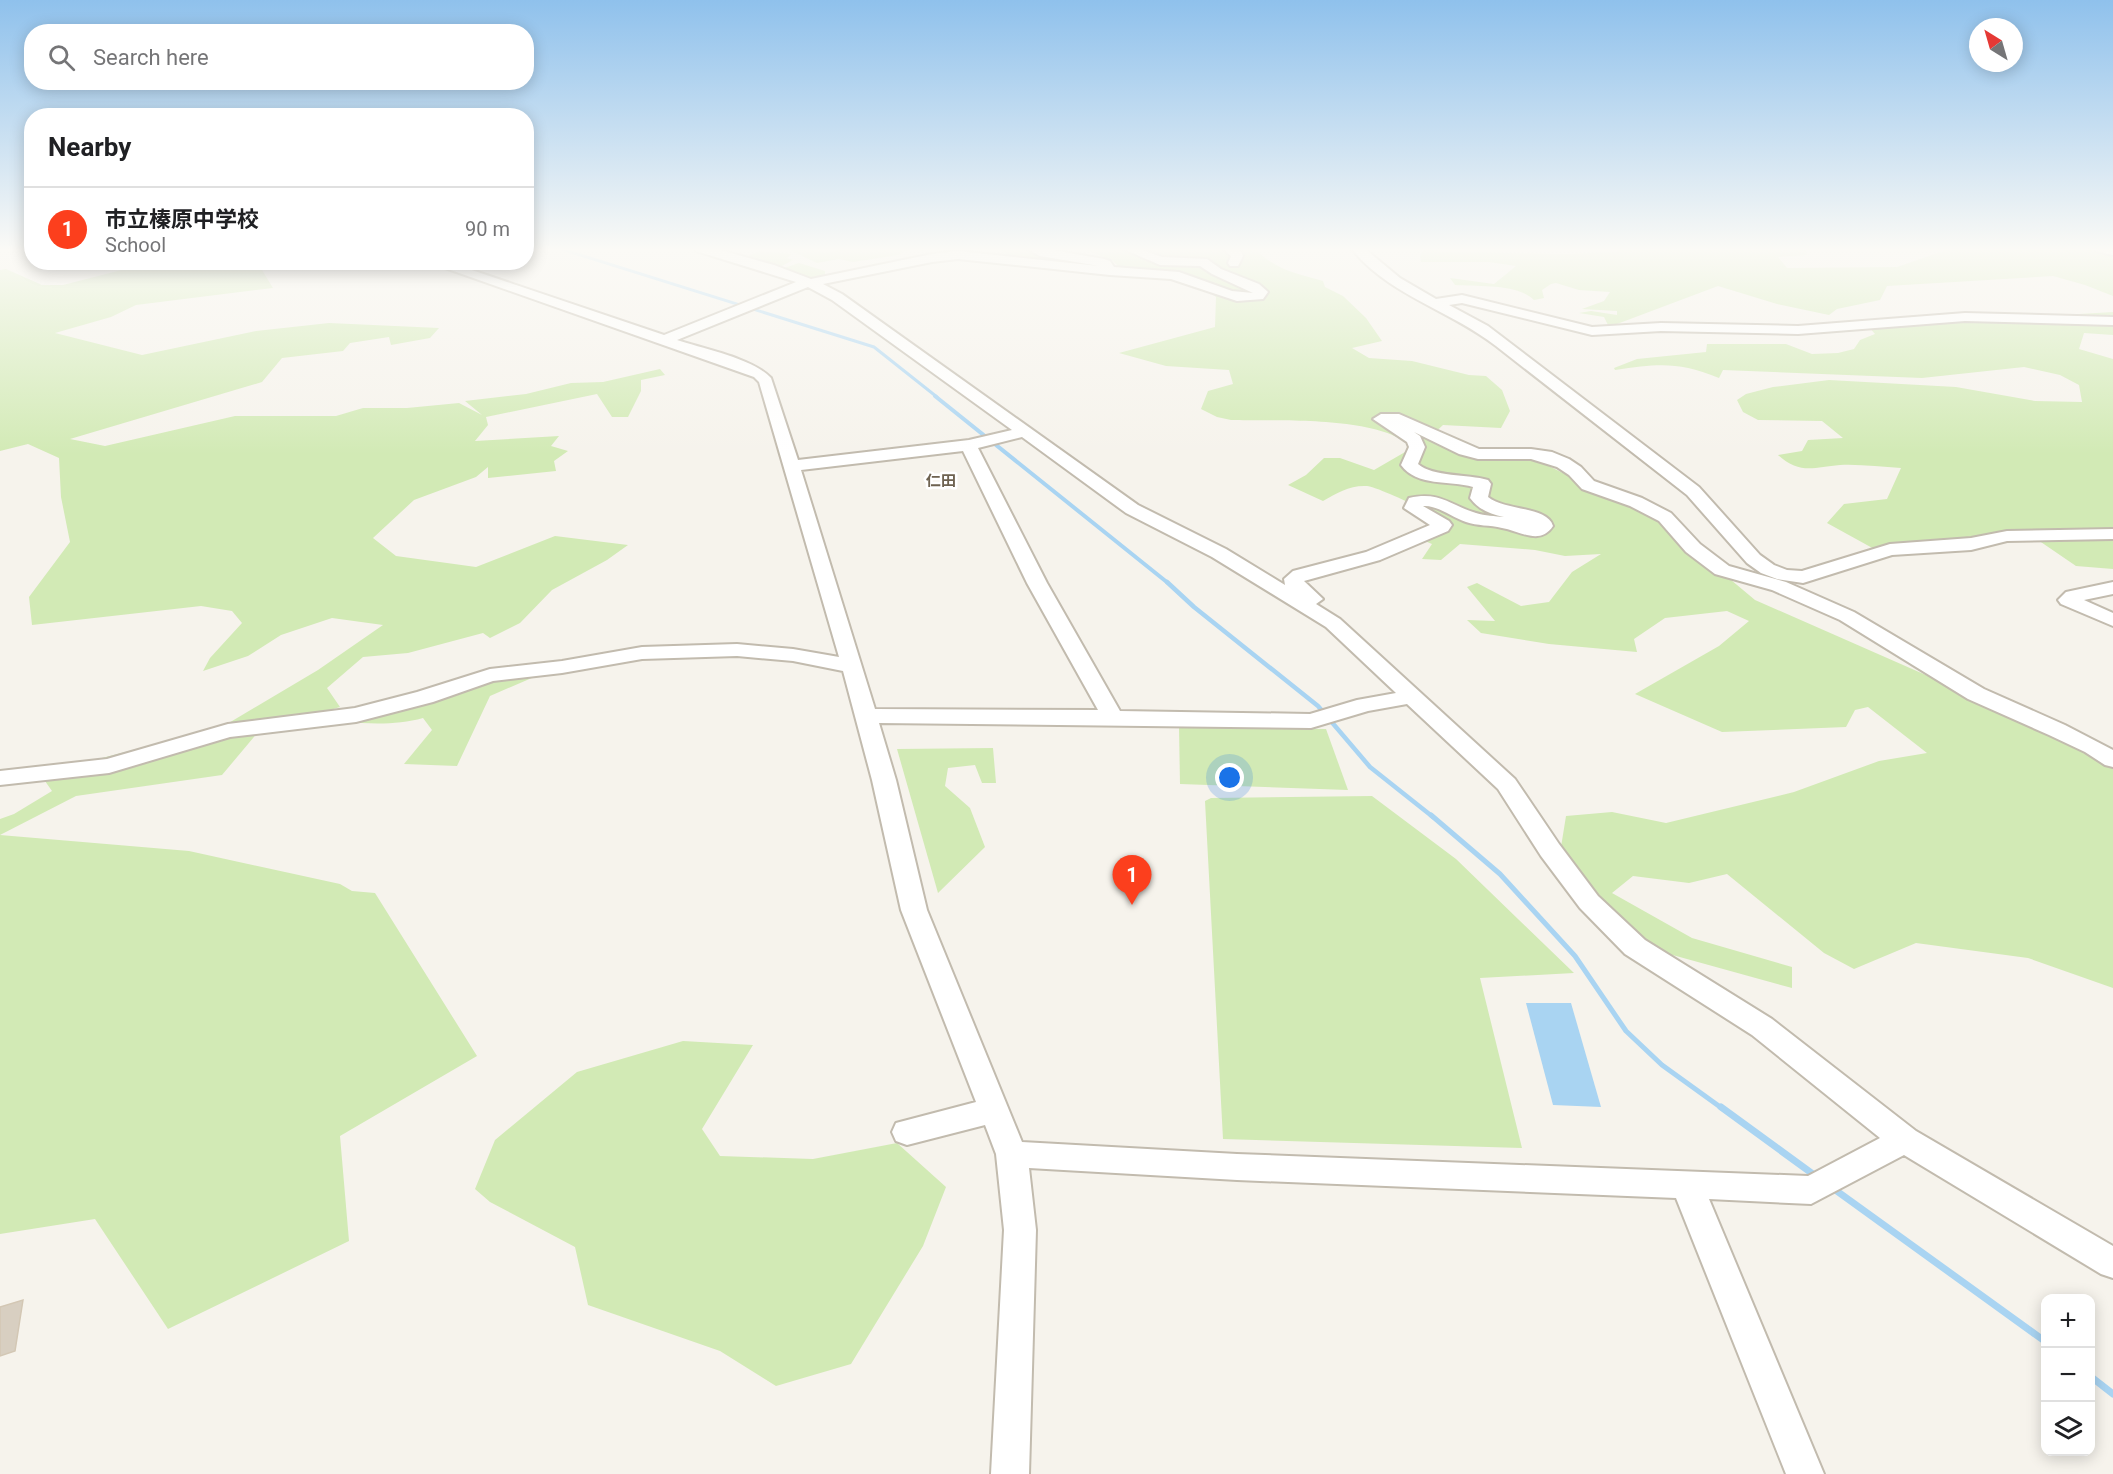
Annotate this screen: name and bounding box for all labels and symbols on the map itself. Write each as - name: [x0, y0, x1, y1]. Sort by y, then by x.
- north arrow: [1969, 18, 2023, 72]
- district label: 仁田: [926, 472, 956, 490]
- your location: [1215, 763, 1244, 792]
- pin: 1: [1112, 856, 1152, 905]

